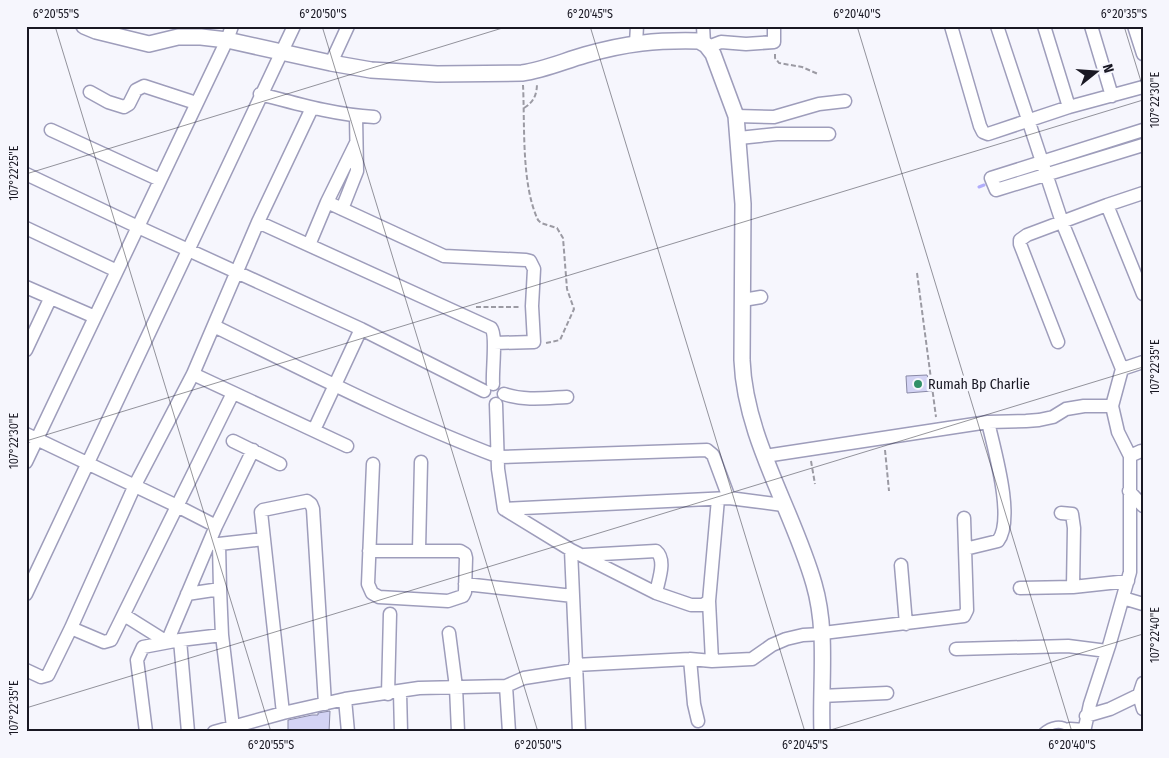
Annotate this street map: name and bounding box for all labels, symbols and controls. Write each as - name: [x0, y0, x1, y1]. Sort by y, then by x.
- text: 6°20'55"S: [33, 7, 79, 21]
- text: 6°20'50"S: [299, 7, 347, 21]
- text: 6°20'45"S: [567, 7, 613, 21]
- text: 6°20'40"S: [833, 7, 881, 21]
- text: 6°20'35"S: [1101, 7, 1147, 21]
- north arrow: [1072, 48, 1122, 98]
- text: N: [1099, 62, 1117, 75]
- text: 107°22'30"E: [1148, 72, 1162, 128]
- text: 107°22'25"E: [7, 145, 21, 200]
- text: 107°22'35"E: [1148, 339, 1162, 395]
- place label: Rumah Bp Charlie: [928, 376, 1030, 393]
- marker: Rumah Bp Charlie: [912, 378, 924, 390]
- text: 107°22'30"E: [7, 413, 21, 469]
- text: 107°22'40"E: [1148, 607, 1162, 663]
- text: 107°22'35"E: [7, 680, 21, 736]
- text: 6°20'55"S: [248, 738, 294, 752]
- text: 6°20'50"S: [514, 738, 562, 752]
- text: 6°20'45"S: [782, 738, 828, 752]
- text: 6°20'40"S: [1048, 738, 1096, 752]

